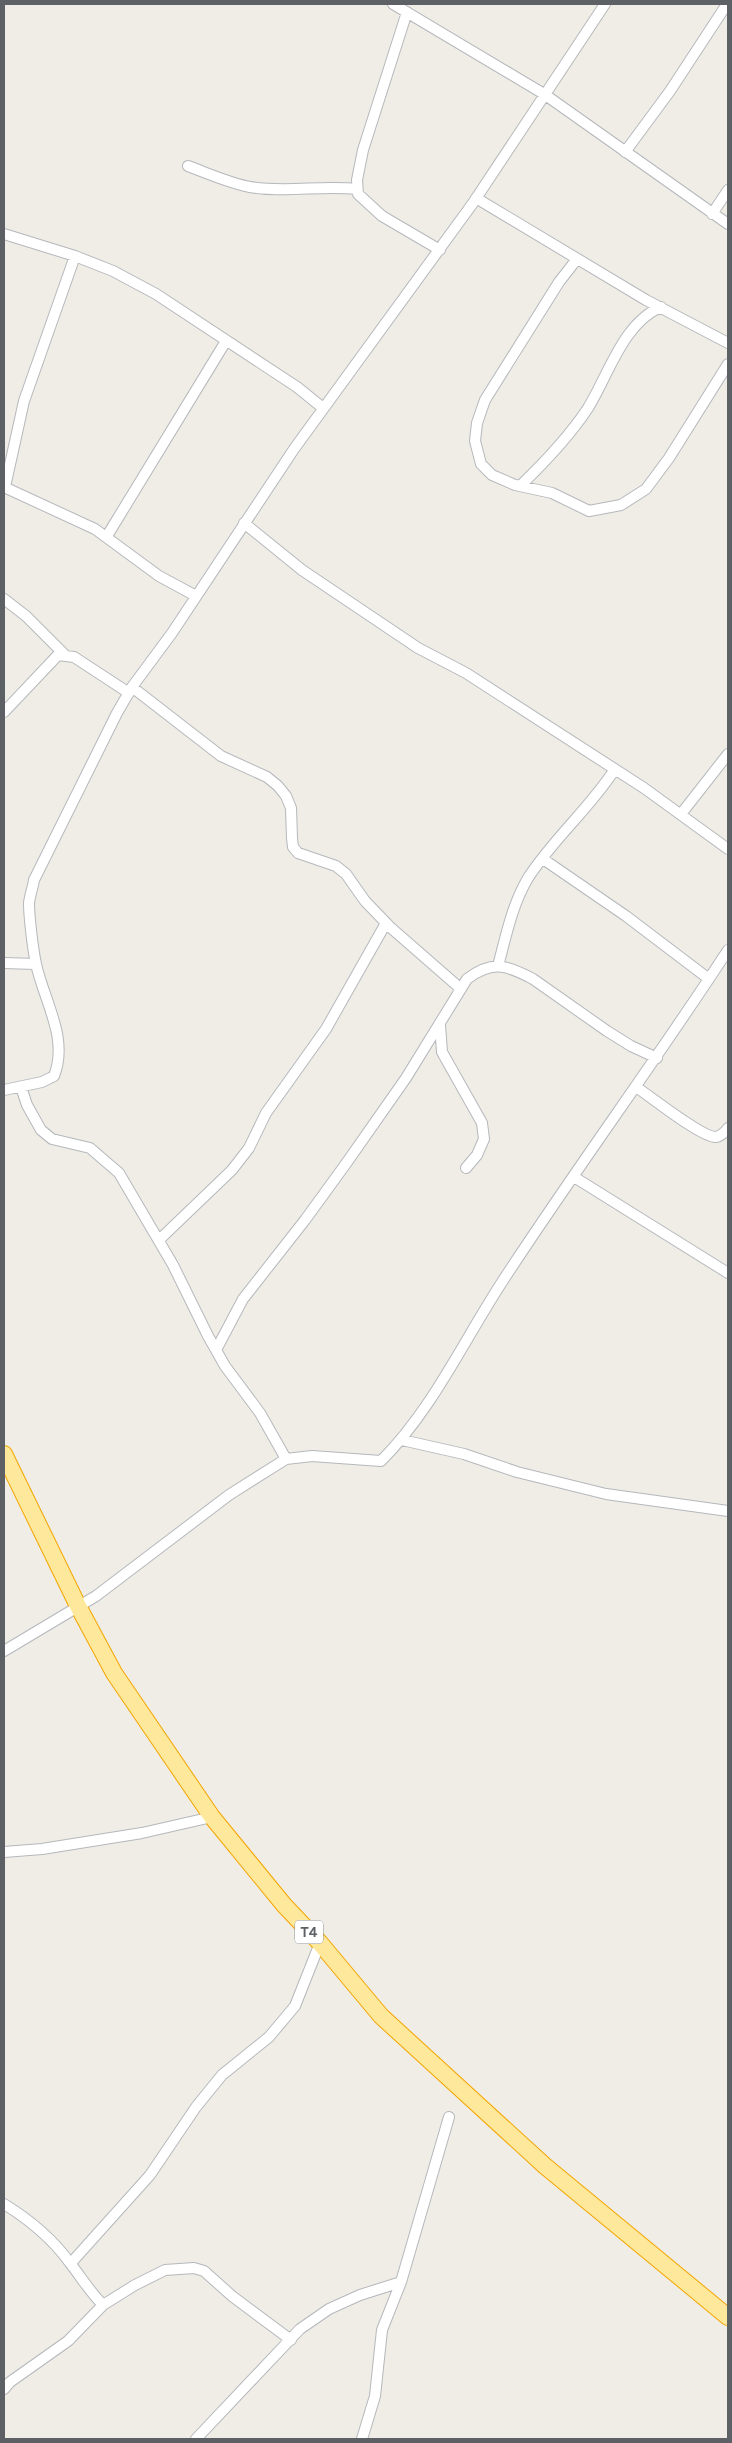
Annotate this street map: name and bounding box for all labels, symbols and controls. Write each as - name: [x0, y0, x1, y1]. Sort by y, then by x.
- road number: T4: [295, 1920, 323, 1944]

